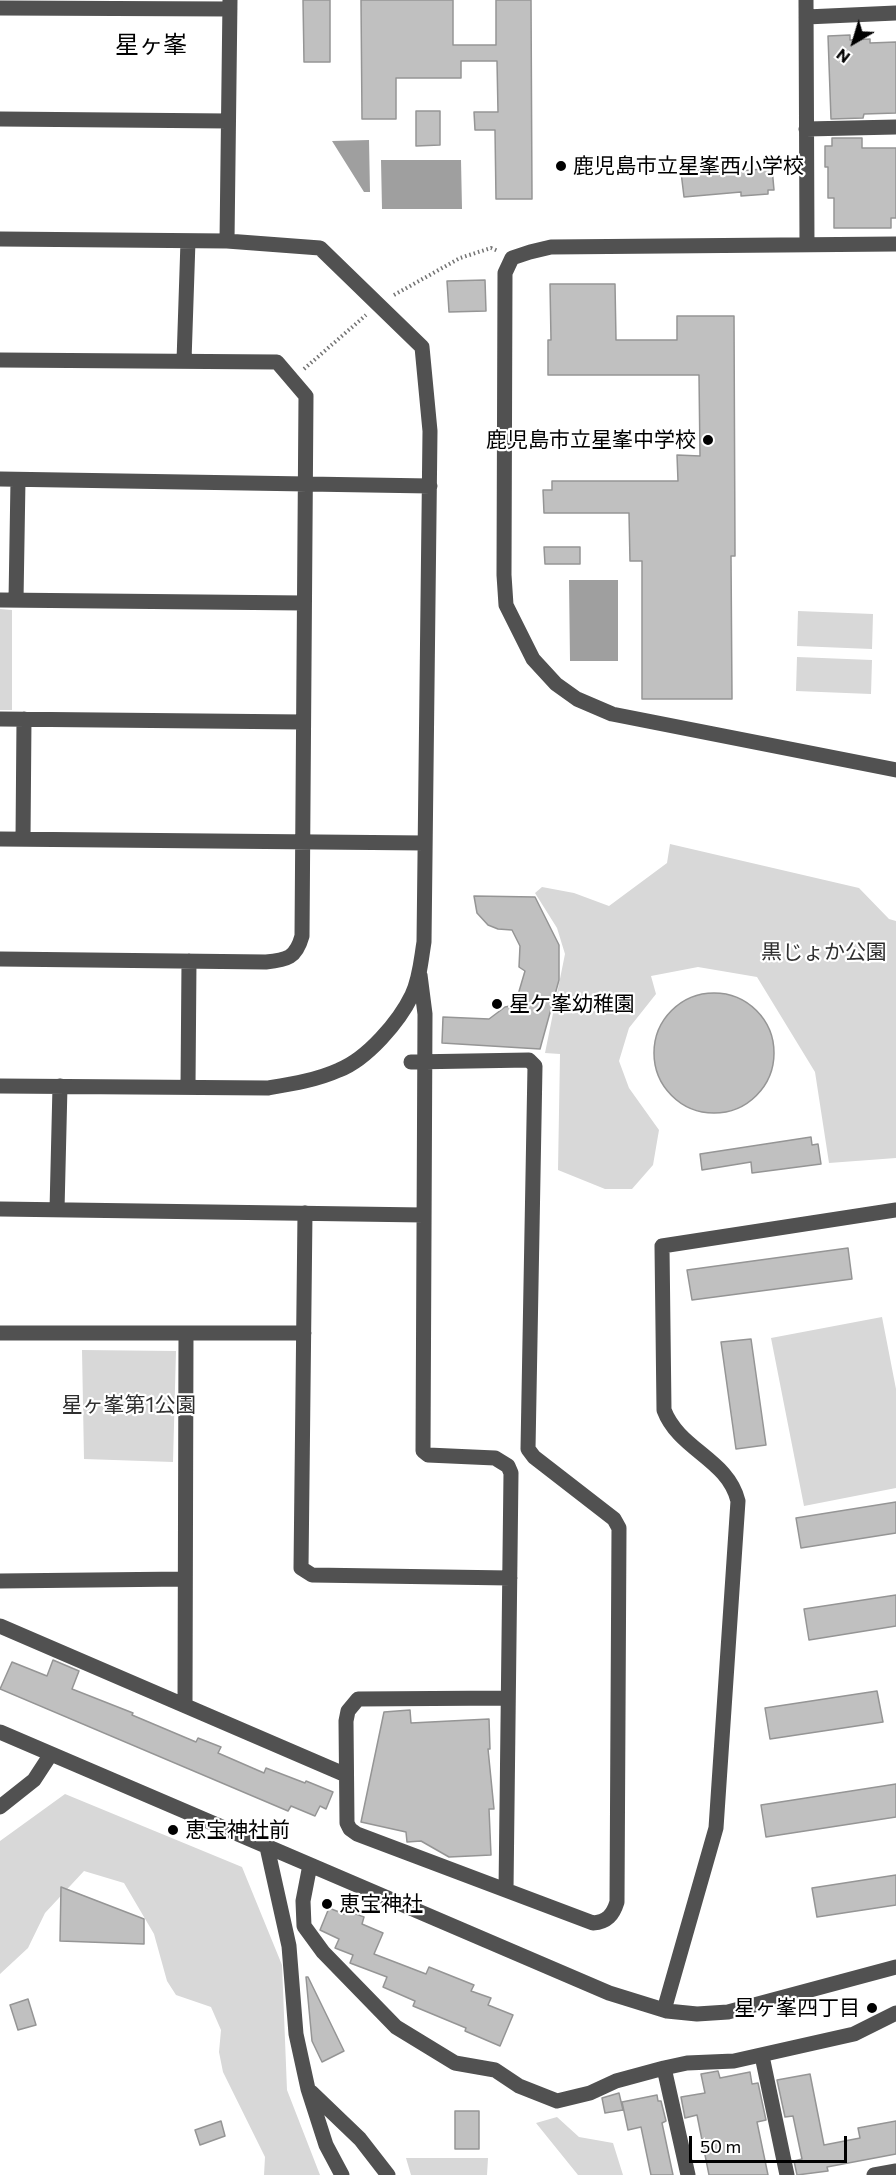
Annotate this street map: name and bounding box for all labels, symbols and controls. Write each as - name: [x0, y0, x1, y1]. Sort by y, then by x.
- north arrow: [824, 12, 884, 72]
- district label: 星ヶ峯: [115, 31, 187, 59]
- text: N: [832, 45, 853, 68]
- place label: 鹿児島市立星峯西小学校: [573, 153, 804, 179]
- marker: 鹿児島市立星峯西小学校: [554, 159, 568, 173]
- place label: 鹿児島市立星峯中学校: [486, 427, 696, 453]
- marker: 鹿児島市立星峯中学校: [701, 433, 715, 447]
- park label: 黒じょか公園: [761, 939, 887, 965]
- place label: 星ケ峯幼稚園: [509, 991, 635, 1017]
- marker: 星ケ峯幼稚園: [490, 997, 504, 1011]
- park label: 星ヶ峯第1公園: [62, 1392, 196, 1418]
- place label: 恵宝神社前: [185, 1817, 290, 1843]
- marker: 恵宝神社前: [166, 1823, 180, 1837]
- place label: 恵宝神社: [339, 1891, 423, 1917]
- marker: 恵宝神社: [320, 1897, 334, 1911]
- place label: 星ヶ峯四丁目: [734, 1995, 860, 2021]
- marker: 星ヶ峯四丁目: [865, 2001, 879, 2015]
- scale bar: [692, 2124, 850, 2162]
- text: 50 m: [700, 2135, 741, 2157]

